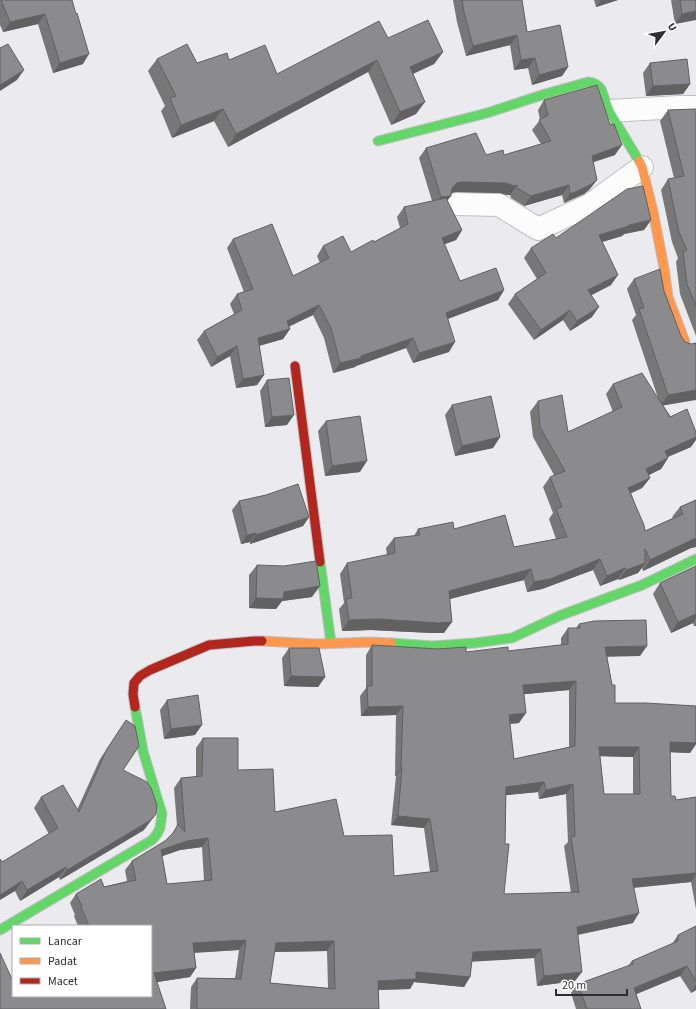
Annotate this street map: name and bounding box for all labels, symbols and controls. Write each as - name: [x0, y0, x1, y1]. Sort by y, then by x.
- north arrow: [644, 12, 684, 52]
- text: U: [664, 20, 680, 34]
- legend: [12, 925, 152, 997]
- text: Lancar: [48, 933, 83, 950]
- text: Padat: [48, 953, 77, 970]
- scale bar: [556, 971, 627, 997]
- text: Macet: [48, 973, 78, 990]
- text: 20 m: [562, 977, 586, 994]

